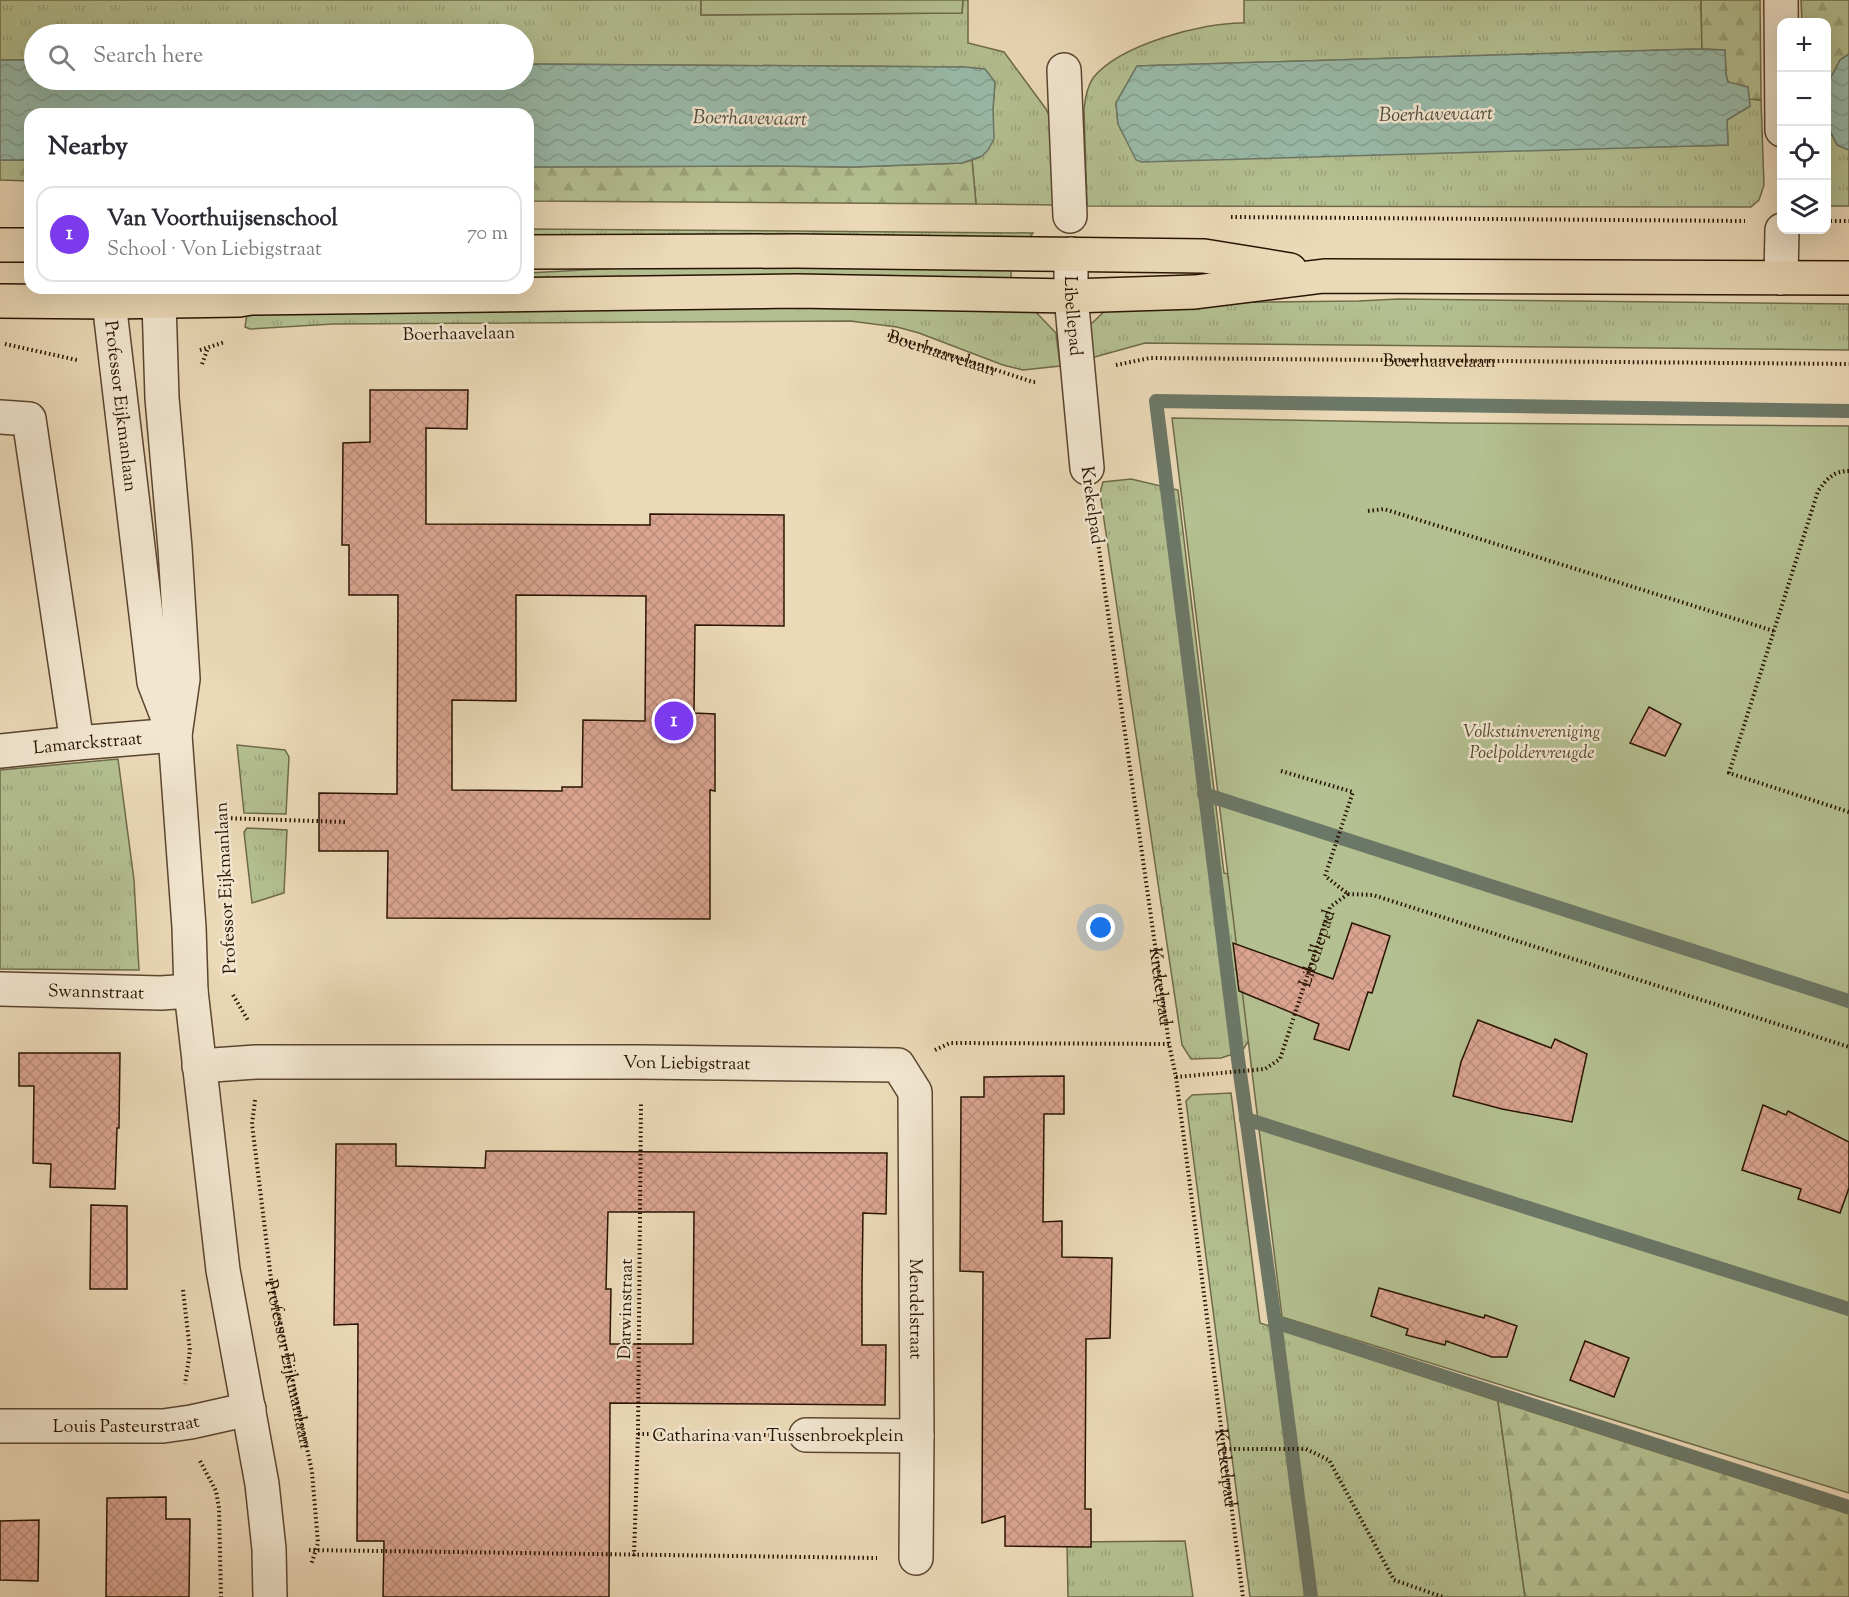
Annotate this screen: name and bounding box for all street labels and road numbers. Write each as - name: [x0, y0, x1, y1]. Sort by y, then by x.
- street label: Libellepad: [1056, 276, 1088, 357]
- street label: Professor Eijkmanlaan: [96, 319, 142, 494]
- street label: Boerhaavelaan: [403, 321, 516, 349]
- street label: Boerhaavelaan: [884, 325, 1000, 384]
- street label: Boerhaavelaan: [1383, 349, 1496, 376]
- street label: Krekelpad: [1073, 465, 1109, 546]
- street label: Lamarckstraat: [32, 727, 143, 762]
- street label: Professor Eijkmanlaan: [209, 801, 244, 975]
- street label: Libellepad: [1293, 907, 1343, 991]
- street label: Krekelpad: [1140, 946, 1177, 1027]
- street label: Swannstraat: [47, 979, 144, 1008]
- street label: Von Liebigstraat: [623, 1051, 751, 1078]
- street label: Darwinstraat: [613, 1258, 641, 1360]
- street label: Mendelstraat: [901, 1258, 928, 1360]
- street label: Professor Eijkmanlaan: [256, 1277, 318, 1451]
- street label: Louis Pasteurstraat: [53, 1410, 202, 1441]
- street label: Catharina van Tussenbroekplein: [652, 1424, 904, 1450]
- street label: Krekelpad: [1206, 1427, 1242, 1509]

